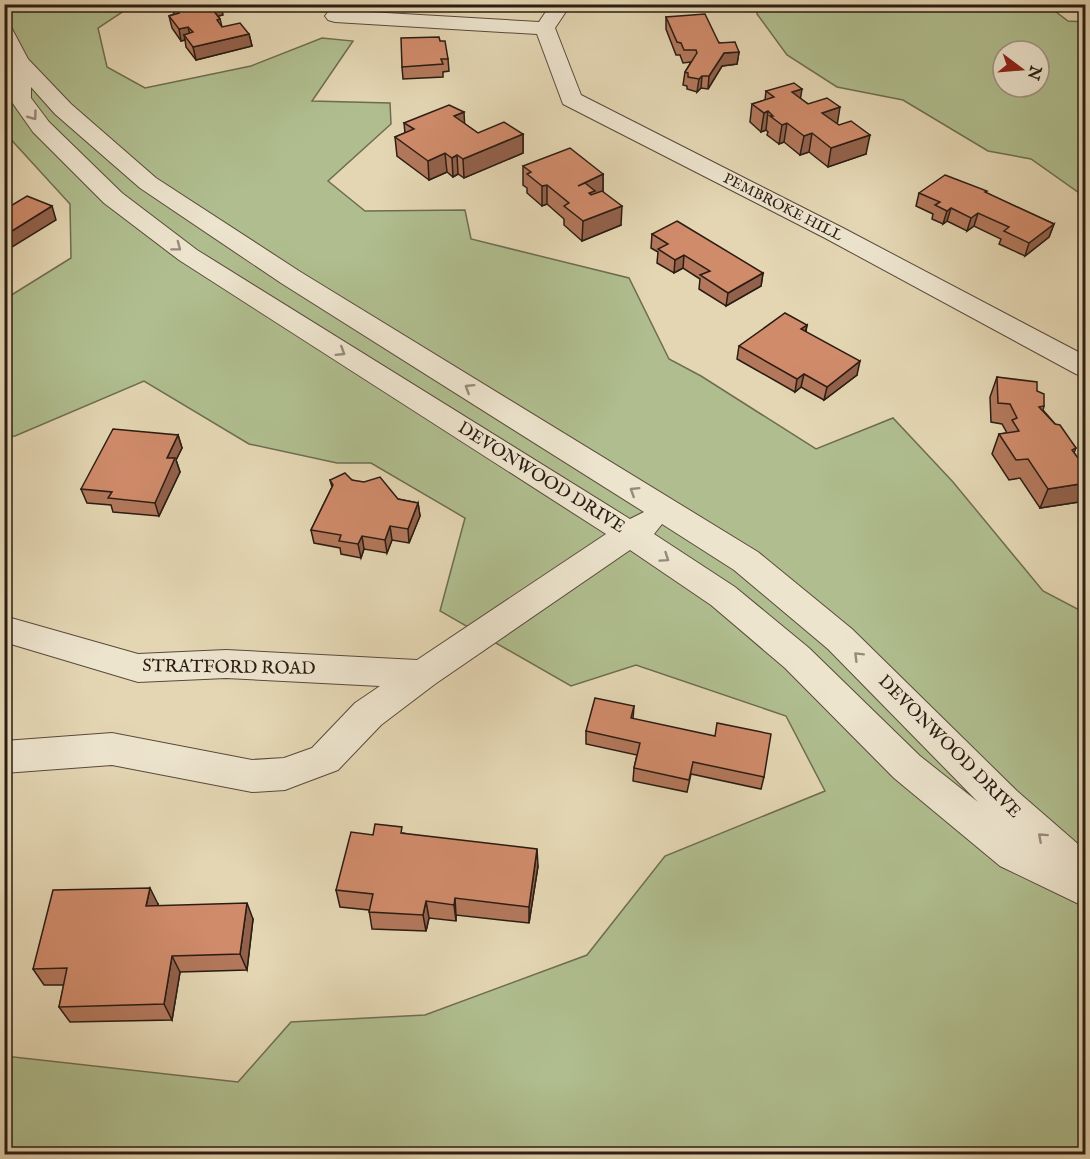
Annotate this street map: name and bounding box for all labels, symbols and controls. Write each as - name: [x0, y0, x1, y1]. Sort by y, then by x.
- north arrow: [991, 39, 1051, 99]
- text: N: [1022, 62, 1045, 82]
- one-way arrow: [26, 109, 37, 120]
- street label: PEMBROKE HILL: [720, 169, 846, 245]
- one-way arrow: [170, 240, 181, 251]
- one-way arrow: [334, 345, 345, 356]
- one-way arrow: [465, 383, 475, 395]
- street label: DEVONWOOD DRIVE: [453, 417, 629, 539]
- one-way arrow: [630, 487, 641, 498]
- one-way arrow: [659, 550, 670, 561]
- one-way arrow: [854, 653, 865, 664]
- street label: STRATFORD ROAD: [142, 655, 316, 681]
- street label: DEVONWOOD DRIVE: [873, 671, 1025, 823]
- one-way arrow: [1038, 833, 1049, 844]

